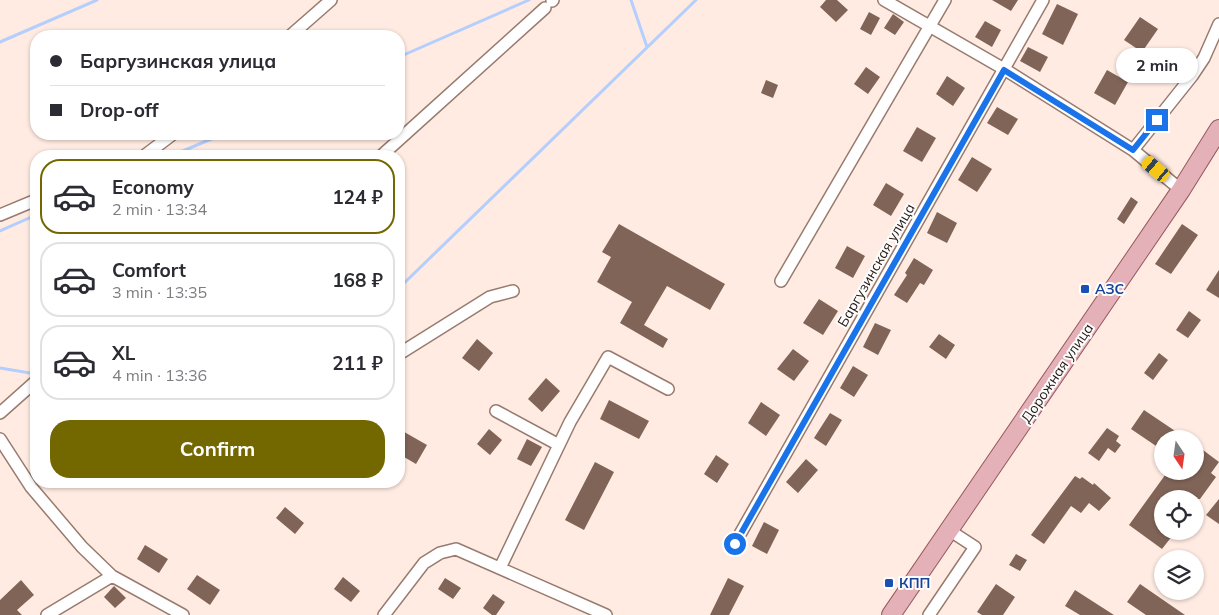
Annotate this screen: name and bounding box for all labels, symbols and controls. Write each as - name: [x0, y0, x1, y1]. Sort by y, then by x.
- callout: 2 min: [1116, 48, 1198, 82]
- text: Баргузинская улица: [80, 49, 276, 73]
- text: 2 min: [1136, 55, 1178, 75]
- text: Drop-off: [80, 98, 158, 122]
- route end: [1146, 109, 1168, 131]
- car: [1139, 154, 1172, 184]
- icon: car: [52, 174, 97, 219]
- text: Economy: [112, 175, 194, 199]
- text: 124 ₽: [332, 185, 383, 209]
- text: 2 min · 13:34: [112, 199, 207, 219]
- street label: Баргузинская улица: [833, 200, 919, 330]
- icon: car: [52, 257, 97, 302]
- text: Comfort: [112, 258, 186, 282]
- text: 168 ₽: [332, 268, 383, 292]
- place label: АЗС: [1095, 280, 1124, 298]
- text: 3 min · 13:35: [112, 282, 207, 302]
- marker: АЗС: [1079, 283, 1091, 295]
- street label: Дорожная улица: [1017, 320, 1097, 426]
- icon: car: [52, 340, 97, 385]
- text: XL: [112, 341, 135, 365]
- text: 211 ₽: [332, 351, 383, 375]
- text: 4 min · 13:36: [112, 365, 207, 385]
- button: Confirm: [50, 420, 385, 478]
- north arrow: [1154, 430, 1204, 480]
- map controls: [1154, 430, 1204, 600]
- button: locate: [1154, 490, 1204, 540]
- route start: [724, 533, 746, 555]
- button: layers: [1154, 550, 1204, 600]
- place label: КПП: [899, 574, 930, 592]
- marker: КПП: [883, 577, 895, 589]

